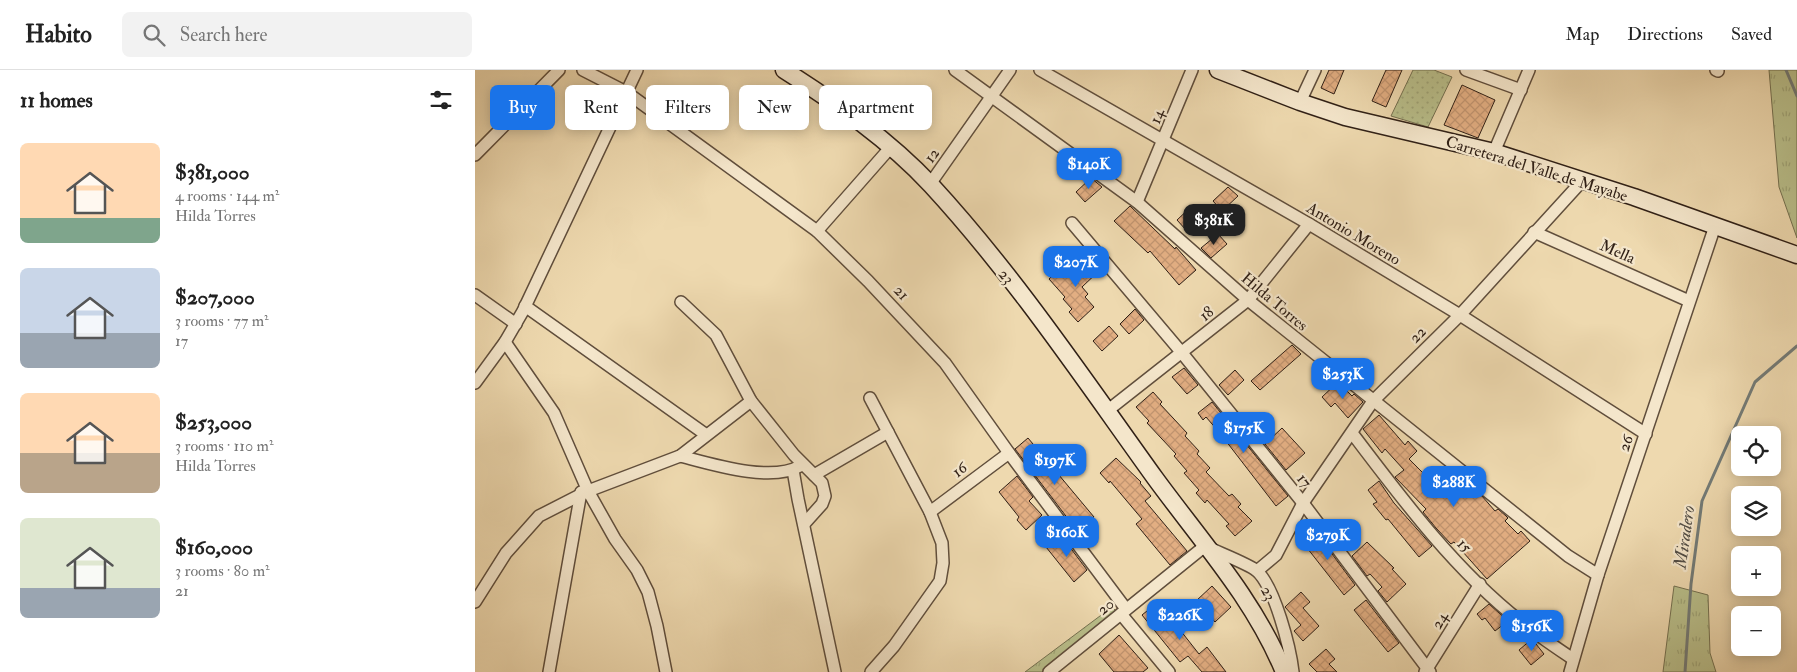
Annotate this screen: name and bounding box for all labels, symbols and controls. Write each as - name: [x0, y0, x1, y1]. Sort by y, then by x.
- search box: [122, 12, 472, 57]
- text: Habito: [25, 19, 92, 50]
- icon: search: [140, 21, 168, 49]
- text: Search here: [180, 23, 268, 47]
- text: Map: [1566, 23, 1599, 46]
- text: Directions: [1627, 23, 1703, 46]
- text: Saved: [1731, 23, 1772, 46]
- chip: Buy: [490, 85, 555, 130]
- chip: Rent: [565, 85, 636, 130]
- chip: Filters: [646, 85, 729, 130]
- chip: New: [739, 85, 809, 130]
- chip: Apartment: [819, 85, 932, 130]
- icon: filters: [427, 86, 455, 114]
- text: 11 homes: [20, 87, 93, 114]
- street label: 14: [1145, 105, 1169, 127]
- street label: Carretera del Valle de Mayabe: [1443, 132, 1630, 206]
- street label: 12: [920, 144, 944, 167]
- pin: $140K: [1054, 148, 1124, 190]
- text: $140K: [1068, 154, 1110, 174]
- text: $381,000: [175, 159, 250, 186]
- icon: home: [60, 163, 120, 223]
- text: 4 rooms · 144 m²: [175, 186, 279, 206]
- street label: Antonio Moreno: [1302, 197, 1404, 270]
- pin: $381K: [1179, 204, 1249, 246]
- text: Hilda Torres: [175, 206, 256, 226]
- text: $381K: [1194, 210, 1234, 230]
- street label: Mella: [1597, 235, 1639, 269]
- pin: $207K: [1041, 246, 1111, 288]
- text: $207K: [1054, 252, 1098, 272]
- street label: 23: [994, 265, 1018, 288]
- street label: Hilda Torres: [1237, 268, 1312, 335]
- street label: 21: [889, 281, 913, 305]
- text: $207,000: [175, 284, 255, 311]
- icon: home: [60, 288, 120, 348]
- street label: 18: [1195, 302, 1218, 326]
- text: 3 rooms · 77 m²: [175, 311, 269, 331]
- street label: 22: [1405, 322, 1431, 348]
- text: 17: [175, 331, 188, 351]
- pin: $253K: [1308, 358, 1378, 400]
- text: $253K: [1322, 364, 1364, 384]
- text: $253,000: [175, 409, 252, 436]
- pin: $175K: [1209, 412, 1279, 454]
- icon: home: [60, 413, 120, 473]
- text: $175K: [1224, 418, 1264, 438]
- map controls: [1731, 426, 1781, 656]
- button: locate: [1731, 426, 1781, 476]
- street label: 26: [1614, 432, 1638, 454]
- text: 3 rooms · 110 m²: [175, 436, 273, 456]
- pin: $197K: [1020, 444, 1090, 486]
- text: $197K: [1034, 450, 1076, 470]
- text: Hilda Torres: [175, 456, 256, 476]
- street label: 16: [948, 457, 972, 482]
- pin: $288K: [1419, 466, 1489, 508]
- street label: 17: [1292, 469, 1317, 493]
- text: $288K: [1432, 472, 1476, 492]
- button: layers: [1731, 486, 1781, 536]
- water label: Miradero: [1669, 504, 1700, 571]
- pin: $160K: [1032, 516, 1102, 558]
- pin: $279K: [1293, 518, 1363, 561]
- text: $160K: [1046, 522, 1088, 542]
- text: $279K: [1306, 525, 1350, 545]
- text: $160,000: [175, 534, 253, 561]
- street label: 15: [1453, 534, 1476, 557]
- icon: home: [60, 538, 120, 598]
- button: +: [1731, 546, 1781, 596]
- text: 3 rooms · 80 m²: [175, 561, 270, 581]
- text: 21: [175, 581, 189, 601]
- street label: 23: [1256, 583, 1280, 604]
- street label: 20: [1093, 594, 1118, 620]
- pin: $226K: [1145, 598, 1215, 641]
- text: $226K: [1158, 605, 1202, 625]
- button: −: [1731, 606, 1781, 656]
- street label: 24: [1427, 607, 1453, 633]
- pin: $156K: [1497, 610, 1567, 652]
- text: $156K: [1512, 616, 1552, 636]

